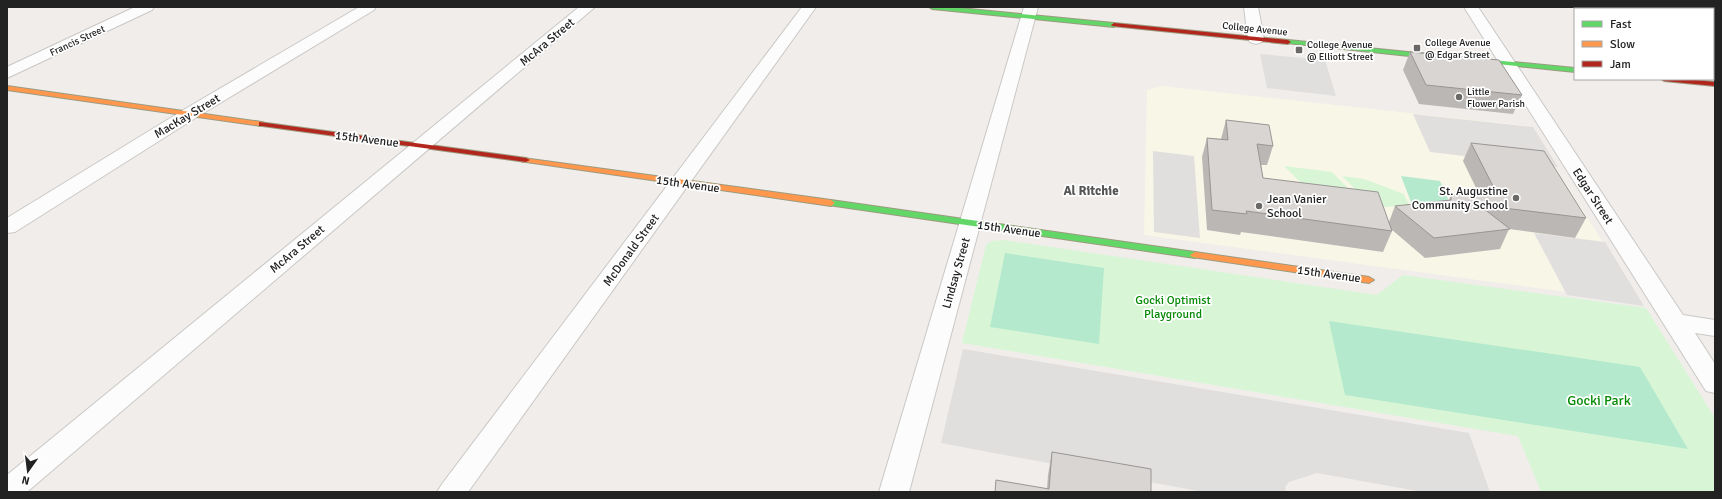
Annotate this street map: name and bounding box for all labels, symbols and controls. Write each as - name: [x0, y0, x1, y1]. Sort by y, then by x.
- legend: [1574, 8, 1714, 80]
- street label: McAra Street: [517, 15, 578, 70]
- text: Fast: [1610, 17, 1631, 32]
- street label: College Avenue: [1222, 20, 1288, 38]
- street label: Francis Street: [48, 23, 107, 59]
- place label: College Avenue @ Edgar Street: [1425, 37, 1491, 61]
- text: Slow: [1610, 37, 1635, 52]
- place label: College Avenue @ Elliott Street: [1307, 39, 1374, 63]
- marker: College Avenue @ Edgar Street: [1412, 43, 1422, 53]
- marker: College Avenue @ Elliott Street: [1294, 45, 1304, 55]
- text: Jam: [1610, 57, 1631, 72]
- place label: Little Flower Parish: [1467, 86, 1525, 110]
- street label: MacKay Street: [152, 91, 223, 142]
- marker: Little Flower Parish: [1454, 92, 1464, 102]
- street label: 15th Avenue: [334, 128, 400, 151]
- street label: Edgar Street: [1569, 165, 1616, 227]
- street label: 15th Avenue: [655, 173, 721, 196]
- district label: Al Ritchie: [1063, 183, 1119, 199]
- place label: St. Augustine Community School: [1412, 184, 1508, 213]
- place label: Jean Vanier School: [1267, 192, 1327, 221]
- marker: St. Augustine Community School: [1511, 193, 1521, 203]
- marker: Jean Vanier School: [1254, 201, 1264, 211]
- street label: McDonald Street: [600, 211, 663, 289]
- street label: 15th Avenue: [976, 218, 1042, 241]
- street label: McAra Street: [267, 222, 328, 277]
- street label: Lindsay Street: [939, 236, 974, 310]
- street label: 15th Avenue: [1296, 263, 1362, 286]
- park label: Gocki Optimist Playground: [1135, 293, 1211, 322]
- park label: Gocki Park: [1567, 392, 1631, 409]
- north arrow: [8, 451, 48, 491]
- text: N: [20, 473, 31, 487]

